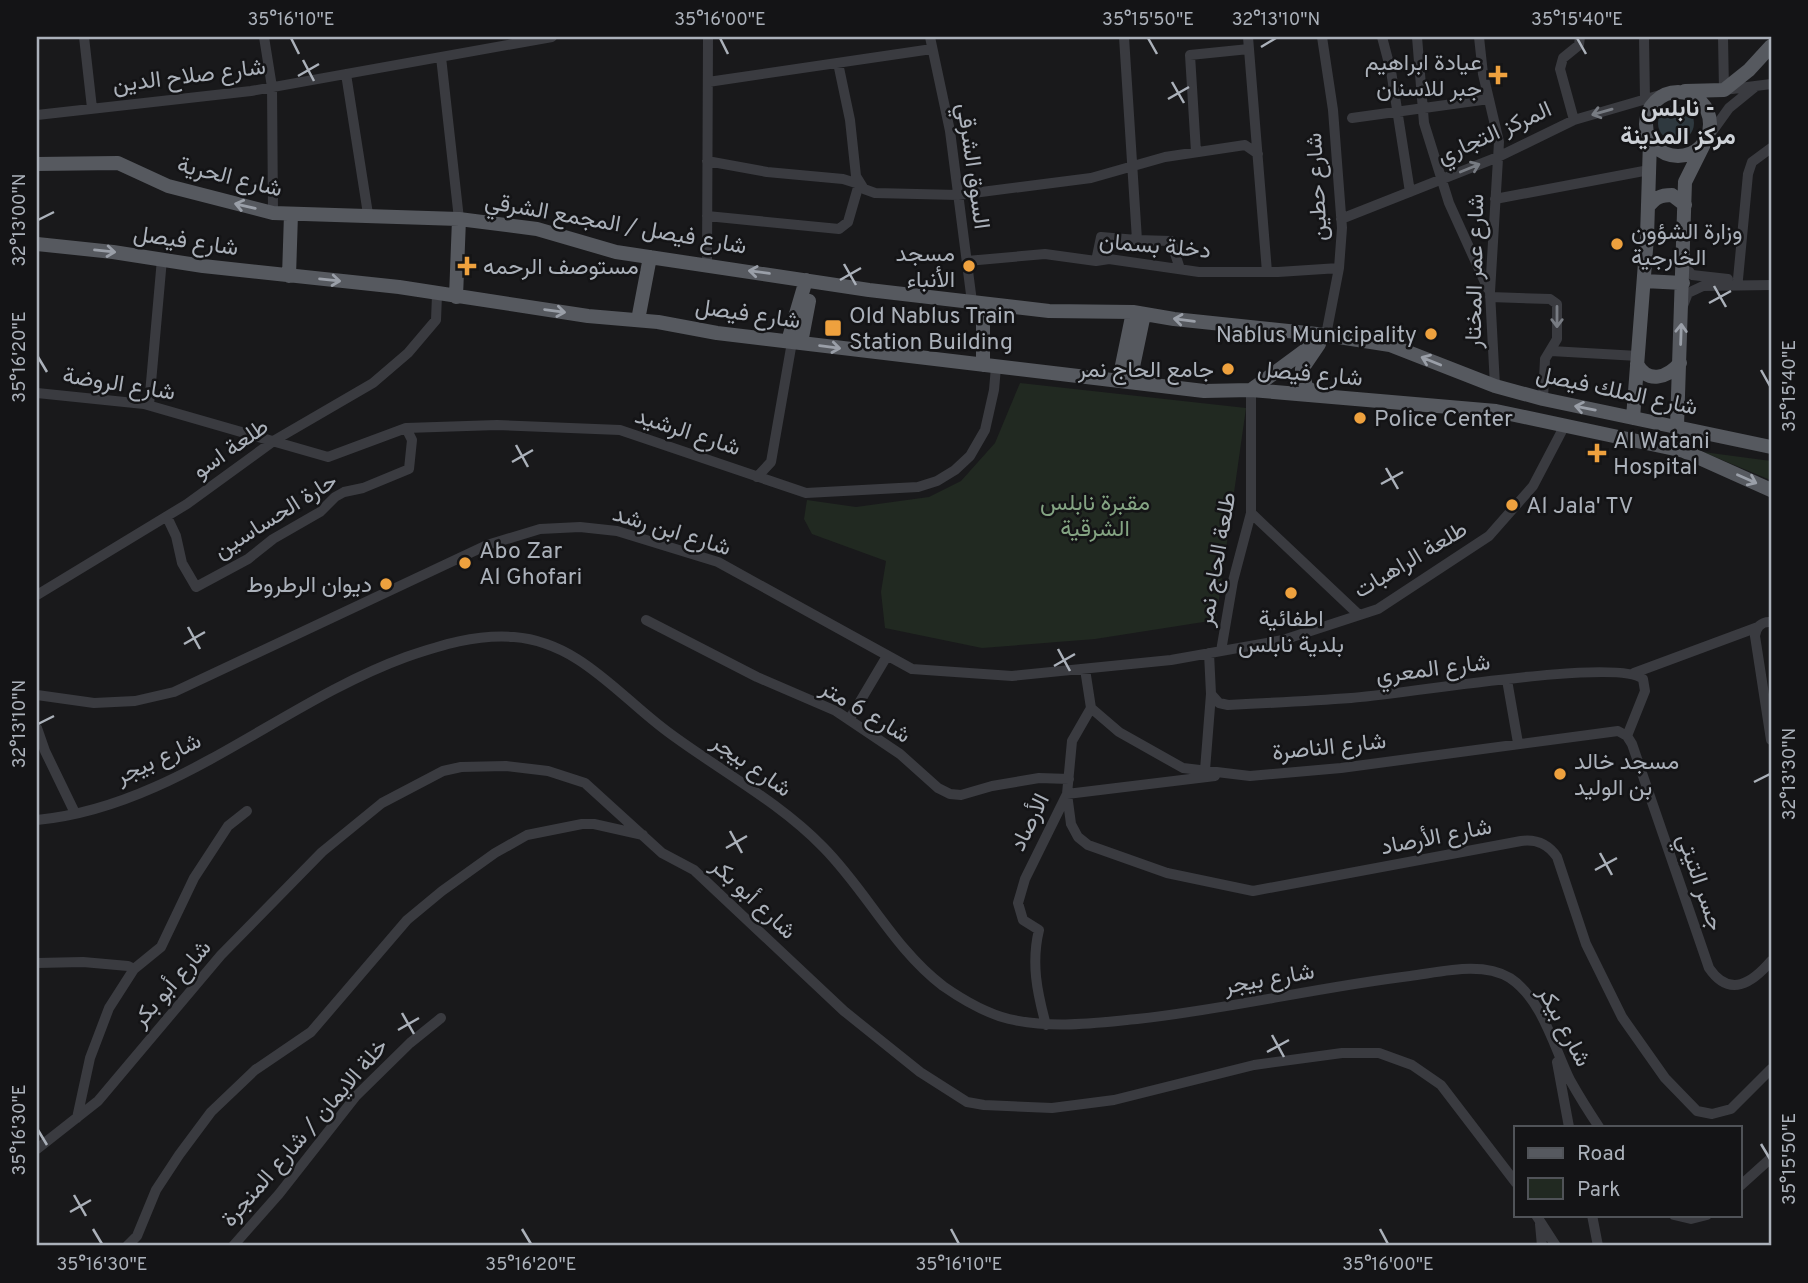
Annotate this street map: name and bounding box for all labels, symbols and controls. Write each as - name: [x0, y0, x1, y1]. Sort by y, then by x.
- text: 35°16'10"E: [248, 9, 335, 32]
- text: 35°16'00"E: [674, 9, 766, 32]
- text: 35°15'50"E: [1102, 9, 1194, 32]
- text: 32°13'10"N: [1232, 9, 1320, 32]
- text: 35°15'40"E: [1531, 9, 1623, 32]
- place label: عيادة ابراهيم جبر للاسنان: [1365, 50, 1482, 105]
- street label: شارع صلاح الدين: [111, 54, 268, 101]
- marker: عيادة ابراهيم جبر للاسنان: [1488, 65, 1508, 85]
- district label: نابلس - مركز المدينة: [1620, 95, 1736, 153]
- street label: المركز التجاري: [1433, 96, 1558, 174]
- street label: السوق الشرقي: [946, 101, 995, 232]
- one-way arrow: [1591, 106, 1613, 119]
- street label: شارع حطين: [1301, 132, 1336, 242]
- street label: شارع الحرية: [174, 151, 285, 205]
- one-way arrow: [1458, 160, 1480, 173]
- text: 32°13'00"N: [9, 173, 32, 267]
- street label: شارع فيصل / المجمع الشرقي: [482, 188, 749, 265]
- street label: شارع عمر المختار: [1461, 193, 1492, 350]
- one-way arrow: [234, 199, 257, 212]
- place label: وزارة الشؤون الخارجية: [1631, 219, 1742, 274]
- street label: شارع فيصل: [131, 221, 240, 264]
- street label: دخلة بسمان: [1098, 228, 1212, 267]
- marker: وزارة الشؤون الخارجية: [1609, 236, 1625, 252]
- place label: مسجد الأنباء: [895, 241, 955, 296]
- one-way arrow: [93, 245, 115, 258]
- place label: مستوصف الرحمه: [483, 254, 639, 283]
- marker: مستوصف الرحمه: [457, 256, 477, 276]
- marker: مسجد الأنباء: [961, 258, 977, 274]
- one-way arrow: [748, 266, 771, 279]
- one-way arrow: [318, 274, 341, 287]
- street label: شارع فيصل: [693, 294, 802, 337]
- place label: Old Nablus Train Station Building: [849, 303, 1016, 358]
- one-way arrow: [544, 305, 566, 318]
- one-way arrow: [1550, 306, 1564, 329]
- text: 35°16'20"E: [9, 311, 32, 403]
- one-way arrow: [1173, 313, 1196, 326]
- marker: Old Nablus Train Station Building: [823, 318, 843, 338]
- place label: Nablus Municipality: [1216, 322, 1417, 351]
- one-way arrow: [1675, 322, 1688, 345]
- marker: Nablus Municipality: [1423, 326, 1439, 342]
- one-way arrow: [818, 340, 840, 353]
- text: 35°15'40"E: [1779, 340, 1802, 432]
- one-way arrow: [1421, 354, 1443, 367]
- street label: شارع فيصل: [1256, 356, 1364, 395]
- place label: جامع الحاج نمر: [1077, 357, 1214, 386]
- marker: جامع الحاج نمر: [1220, 361, 1236, 377]
- street label: شارع الملك فيصل: [1533, 361, 1700, 424]
- street label: شارع الروضة: [60, 362, 177, 409]
- one-way arrow: [1574, 400, 1597, 414]
- street label: شارع الرشيد: [631, 403, 744, 464]
- place label: Police Center: [1374, 406, 1513, 435]
- marker: Police Center: [1352, 410, 1368, 426]
- street label: طلعة اسو: [188, 413, 275, 487]
- place label: Al Watani Hospital: [1613, 428, 1710, 483]
- marker: Al Watani Hospital: [1587, 443, 1607, 463]
- street label: حارة الحساسين: [209, 468, 344, 567]
- one-way arrow: [1735, 473, 1757, 486]
- park label: مقبرة نابلس الشرقية: [1040, 490, 1150, 545]
- street label: طلعة الحاج نمر: [1192, 490, 1245, 630]
- place label: Al Jala' TV: [1526, 493, 1633, 522]
- marker: Al Jala' TV: [1504, 497, 1520, 513]
- street label: شارع ابن رشد: [609, 501, 734, 564]
- street label: طلعة الراهبات: [1349, 516, 1473, 606]
- place label: Abo Zar Al Ghofari: [479, 538, 582, 593]
- marker: Abo Zar Al Ghofari: [457, 555, 473, 571]
- place label: ديوان الرطروط: [246, 572, 372, 601]
- marker: ديوان الرطروط: [378, 576, 394, 592]
- marker: اطفائية بلدية نابلس: [1283, 585, 1299, 601]
- place label: اطفائية بلدية نابلس: [1238, 606, 1344, 661]
- street label: شارع المعري: [1374, 649, 1492, 694]
- street label: شارع 6 متر: [813, 674, 915, 751]
- text: 32°13'10"N: [9, 680, 32, 768]
- street label: شارع بيجر: [111, 728, 207, 793]
- street label: شارع بيجر: [704, 728, 796, 805]
- street label: شارع الناصرة: [1271, 728, 1388, 769]
- text: 32°13'30"N: [1779, 728, 1802, 820]
- place label: مسجد خالد بن الوليد: [1574, 749, 1679, 804]
- marker: مسجد خالد بن الوليد: [1552, 766, 1568, 782]
- street label: الأرصاد: [1004, 789, 1058, 857]
- street label: شارع الأرصاد: [1378, 813, 1494, 863]
- street label: جسر التيتي: [1667, 830, 1729, 936]
- street label: شارع أبو بكر: [703, 852, 801, 947]
- street label: شارع أبو بكر: [126, 935, 219, 1035]
- street label: شارع بيجر: [1221, 958, 1317, 1003]
- street label: شارع بيكر: [1529, 981, 1596, 1073]
- street label: خلة الايمان / شارع المنجرة: [216, 1033, 396, 1234]
- text: 35°16'30"E: [9, 1085, 32, 1175]
- text: 35°15'50"E: [1779, 1113, 1802, 1205]
- legend: [1514, 1126, 1742, 1216]
- text: Road: [1577, 1141, 1626, 1168]
- text: Park: [1577, 1177, 1620, 1204]
- text: 35°16'30"E: [57, 1254, 147, 1277]
- text: 35°16'20"E: [485, 1254, 577, 1277]
- text: 35°16'10"E: [916, 1254, 1003, 1277]
- text: 35°16'00"E: [1342, 1254, 1434, 1277]

